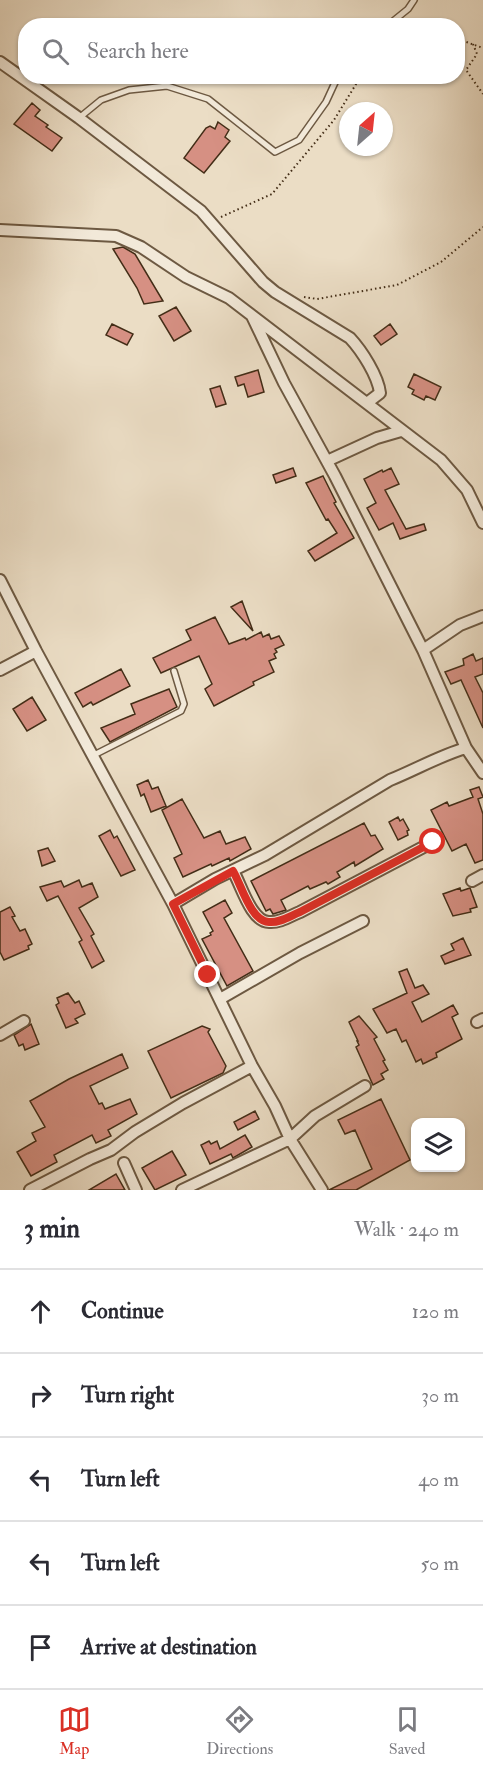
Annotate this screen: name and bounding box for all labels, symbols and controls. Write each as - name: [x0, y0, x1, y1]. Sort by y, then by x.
- search box: [18, 18, 465, 84]
- icon: search: [39, 35, 72, 68]
- text: Search here: [87, 37, 189, 65]
- north arrow: [339, 102, 393, 156]
- route start: [419, 828, 445, 854]
- route end: [194, 961, 220, 987]
- map controls: [411, 1118, 465, 1172]
- button: layers: [411, 1118, 465, 1172]
- text: 3 min: [24, 1213, 80, 1245]
- text: Walk · 240 m: [354, 1217, 459, 1242]
- icon: ahead: [24, 1295, 57, 1328]
- text: Continue: [81, 1297, 164, 1325]
- text: 120 m: [412, 1299, 459, 1324]
- icon: right: [24, 1379, 57, 1412]
- text: Turn right: [81, 1381, 174, 1409]
- text: 30 m: [421, 1383, 459, 1408]
- icon: left: [24, 1463, 57, 1496]
- text: Turn left: [81, 1465, 160, 1493]
- text: 40 m: [418, 1467, 459, 1492]
- icon: left: [24, 1547, 57, 1580]
- text: Turn left: [81, 1549, 160, 1577]
- text: 50 m: [420, 1551, 459, 1576]
- icon: arrive: [24, 1631, 57, 1664]
- text: Arrive at destination: [81, 1633, 257, 1661]
- tab: Map: [58, 1703, 91, 1759]
- tab: Directions: [206, 1703, 273, 1759]
- tab: Saved: [389, 1703, 425, 1759]

